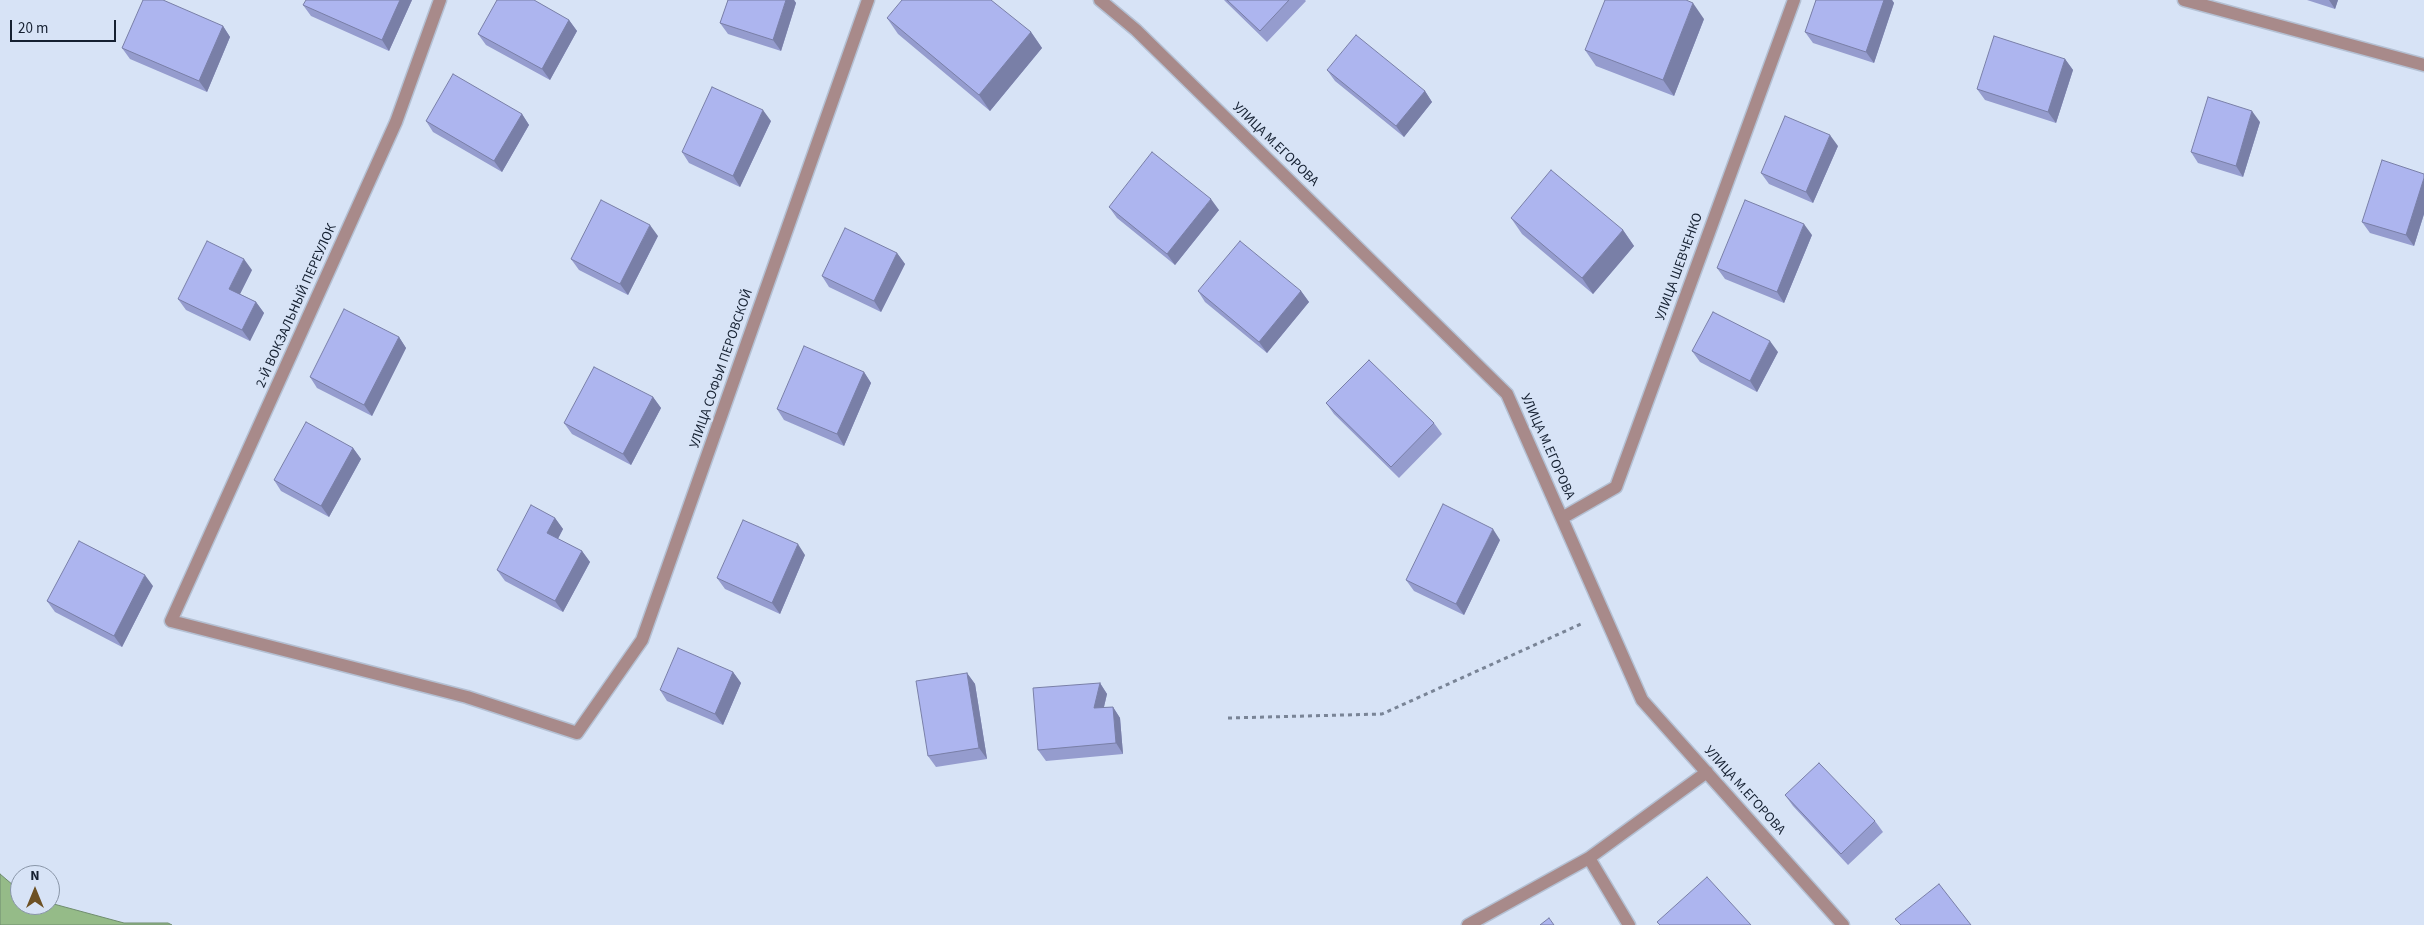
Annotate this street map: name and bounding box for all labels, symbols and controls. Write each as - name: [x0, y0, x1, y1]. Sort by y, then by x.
- scale bar: [12, 10, 119, 42]
- text: 20 m: [18, 18, 48, 39]
- street label: УЛИЦА М.ЕГОРОВА: [1228, 99, 1322, 191]
- street label: УЛИЦА ШЕВЧЕНКО: [1653, 211, 1707, 323]
- street label: 2-Й ВОКЗАЛЬНЫЙ ПЕРЕУЛОК: [253, 221, 341, 391]
- street label: УЛИЦА СОФЬИ ПЕРОВСКОЙ: [687, 287, 757, 451]
- street label: УЛИЦА М.ЕГОРОВА: [1516, 392, 1578, 502]
- street label: УЛИЦА М.ЕГОРОВА: [1700, 743, 1788, 839]
- north arrow: [10, 865, 60, 915]
- text: N: [30, 866, 40, 886]

